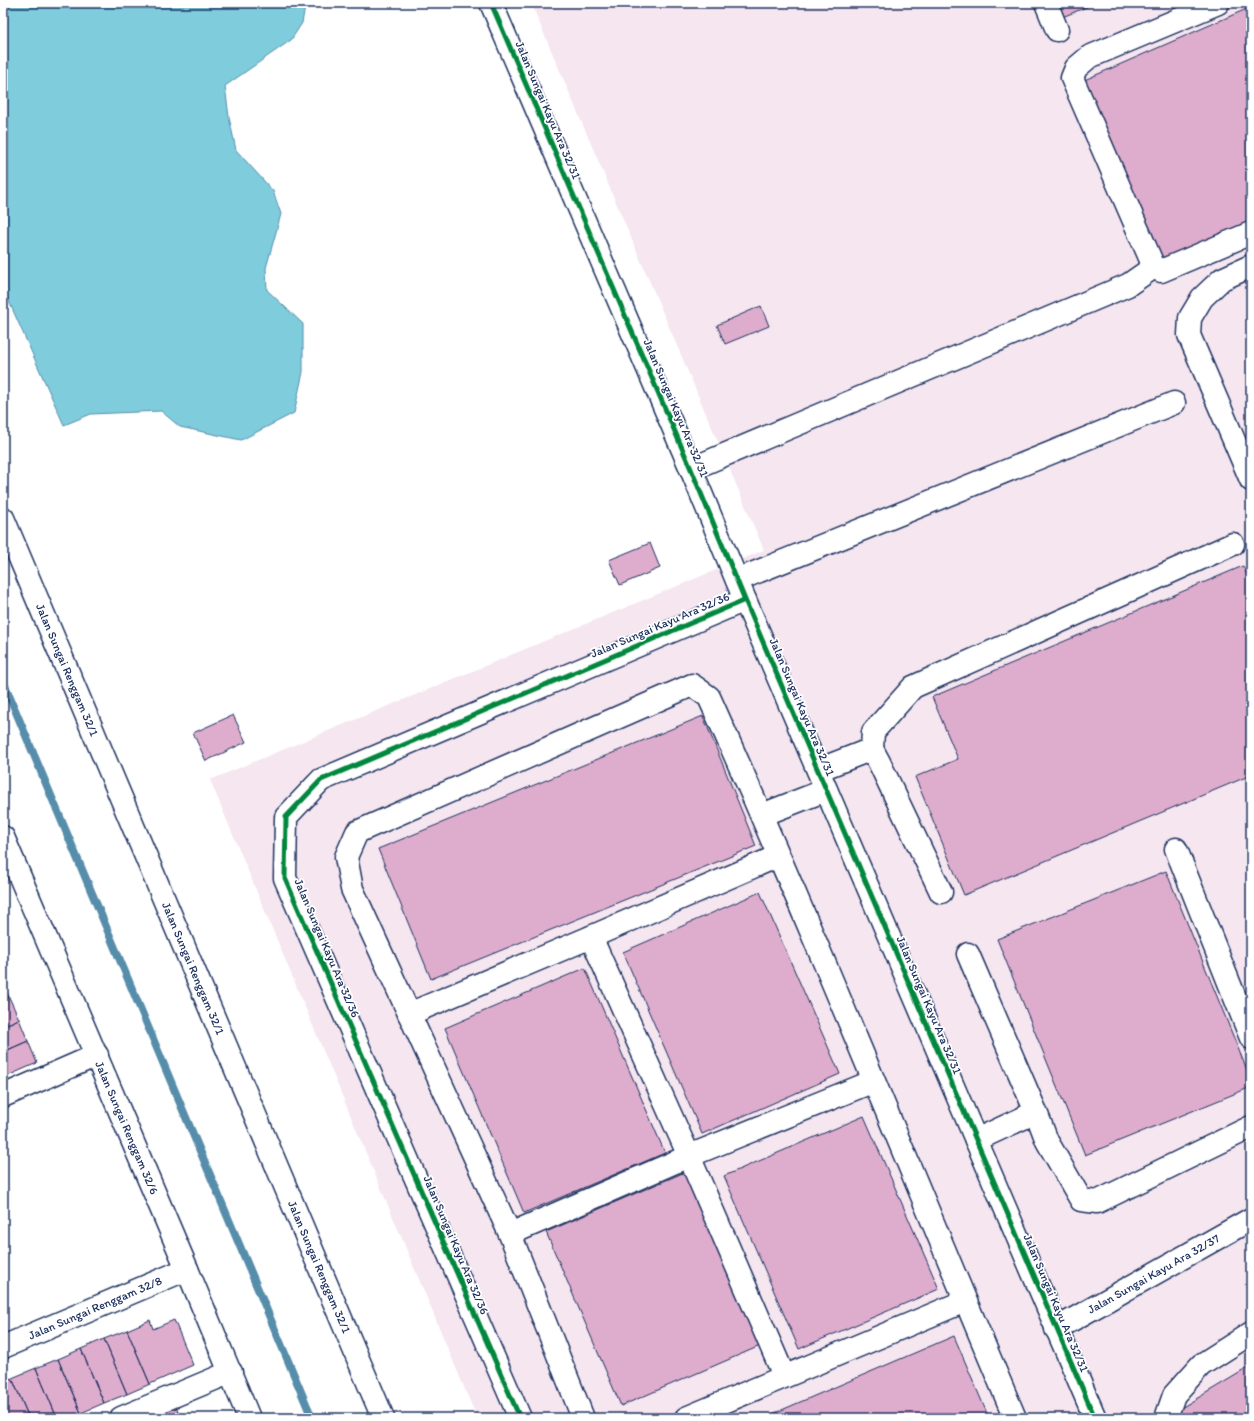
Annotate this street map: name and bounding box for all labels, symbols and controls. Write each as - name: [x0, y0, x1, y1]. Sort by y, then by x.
- street label: Jalan Sungai Kayu Ara 32/31: [513, 39, 584, 182]
- street label: Jalan Sungai Kayu Ara 32/31: [641, 337, 712, 480]
- street label: Jalan Sungai Kayu Ara 32/36: [589, 589, 731, 661]
- street label: Jalan Sungai Renggam 32/1: [33, 602, 102, 739]
- street label: Jalan Sungai Kayu Ara 32/31: [767, 636, 838, 779]
- street label: Jalan Sungai Kayu Ara 32/36: [291, 877, 363, 1019]
- street label: Jalan Sungai Renggam 32/1: [159, 900, 228, 1037]
- street label: Jalan Sungai Kayu Ara 32/31: [894, 934, 965, 1077]
- street label: Jalan Sungai Renggam 32/6: [92, 1059, 161, 1196]
- street label: Jalan Sungai Kayu Ara 32/36: [420, 1174, 492, 1316]
- street label: Jalan Sungai Renggam 32/1: [285, 1199, 354, 1336]
- street label: Jalan Sungai Kayu Ara 32/37: [1085, 1231, 1222, 1317]
- street label: Jalan Sungai Kayu Ara 32/31: [1021, 1232, 1092, 1375]
- street label: Jalan Sungai Renggam 32/8: [26, 1273, 164, 1342]

